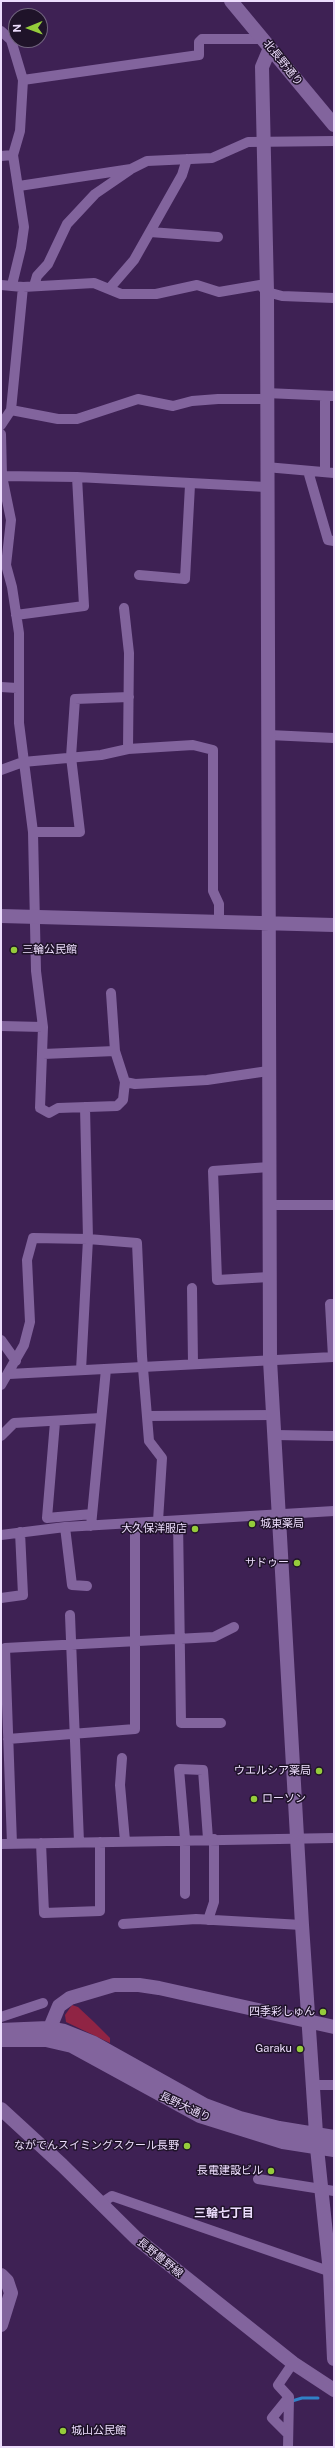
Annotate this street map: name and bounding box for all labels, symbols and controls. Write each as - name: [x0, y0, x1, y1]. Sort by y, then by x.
- north arrow: [8, 8, 48, 48]
- text: N: [11, 24, 23, 33]
- street label: 北長野通り: [261, 37, 305, 89]
- place label: 三輪公民館: [22, 943, 77, 957]
- marker: 三輪公民館: [9, 945, 19, 955]
- place label: 城東薬局: [260, 1517, 304, 1531]
- marker: 城東薬局: [247, 1519, 257, 1529]
- place label: 大久保洋服店: [121, 1522, 187, 1536]
- marker: 大久保洋服店: [190, 1524, 200, 1534]
- place label: サドゥー: [245, 1556, 289, 1570]
- marker: サドゥー: [292, 1558, 302, 1568]
- place label: ウエルシア薬局: [234, 1764, 311, 1778]
- marker: ウエルシア薬局: [314, 1766, 324, 1776]
- place label: ローソン: [262, 1792, 306, 1806]
- marker: ローソン: [249, 1794, 259, 1804]
- place label: 四季彩しゅん: [249, 2005, 315, 2019]
- marker: 四季彩しゅん: [318, 2007, 328, 2017]
- place label: Garaku: [255, 2042, 292, 2056]
- marker: Garaku: [295, 2044, 305, 2054]
- street label: 長野大通り: [157, 2089, 213, 2125]
- place label: ながでんスイミングスクール長野: [14, 2139, 179, 2153]
- marker: ながでんスイミングスクール長野: [182, 2141, 192, 2151]
- place label: 長電建設ビル: [197, 2164, 263, 2178]
- marker: 長電建設ビル: [266, 2166, 276, 2176]
- district label: 三輪七丁目: [194, 2206, 254, 2220]
- street label: 長野豊野線: [134, 2236, 186, 2280]
- place label: 城山公民館: [71, 2424, 126, 2438]
- marker: 城山公民館: [58, 2426, 68, 2436]

